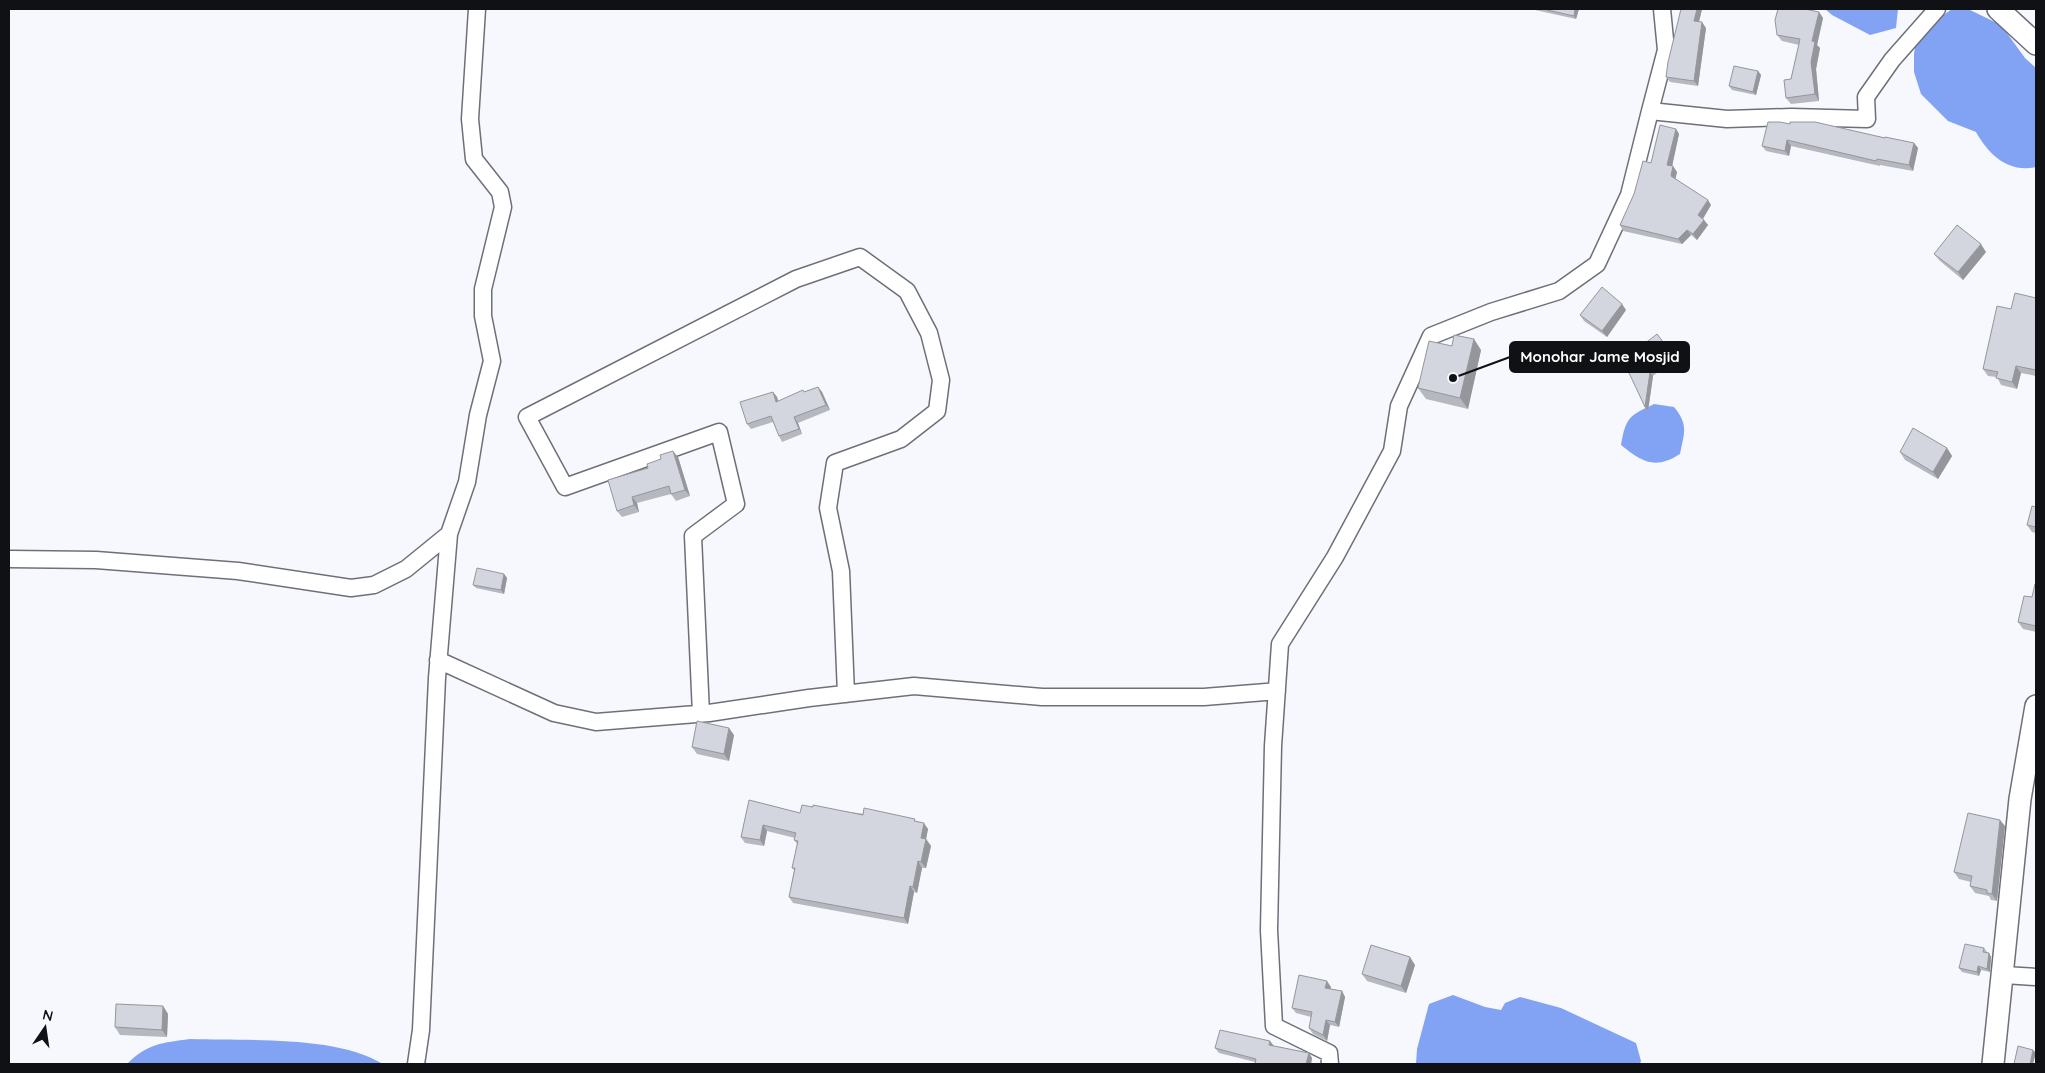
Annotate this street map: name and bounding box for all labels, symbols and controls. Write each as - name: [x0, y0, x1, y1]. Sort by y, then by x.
- callout: Monohar Jame Mosjid: [1510, 342, 1689, 372]
- text: Monohar Jame Mosjid: [1520, 347, 1680, 366]
- north arrow: [20, 1003, 70, 1053]
- text: N: [41, 1005, 55, 1025]

